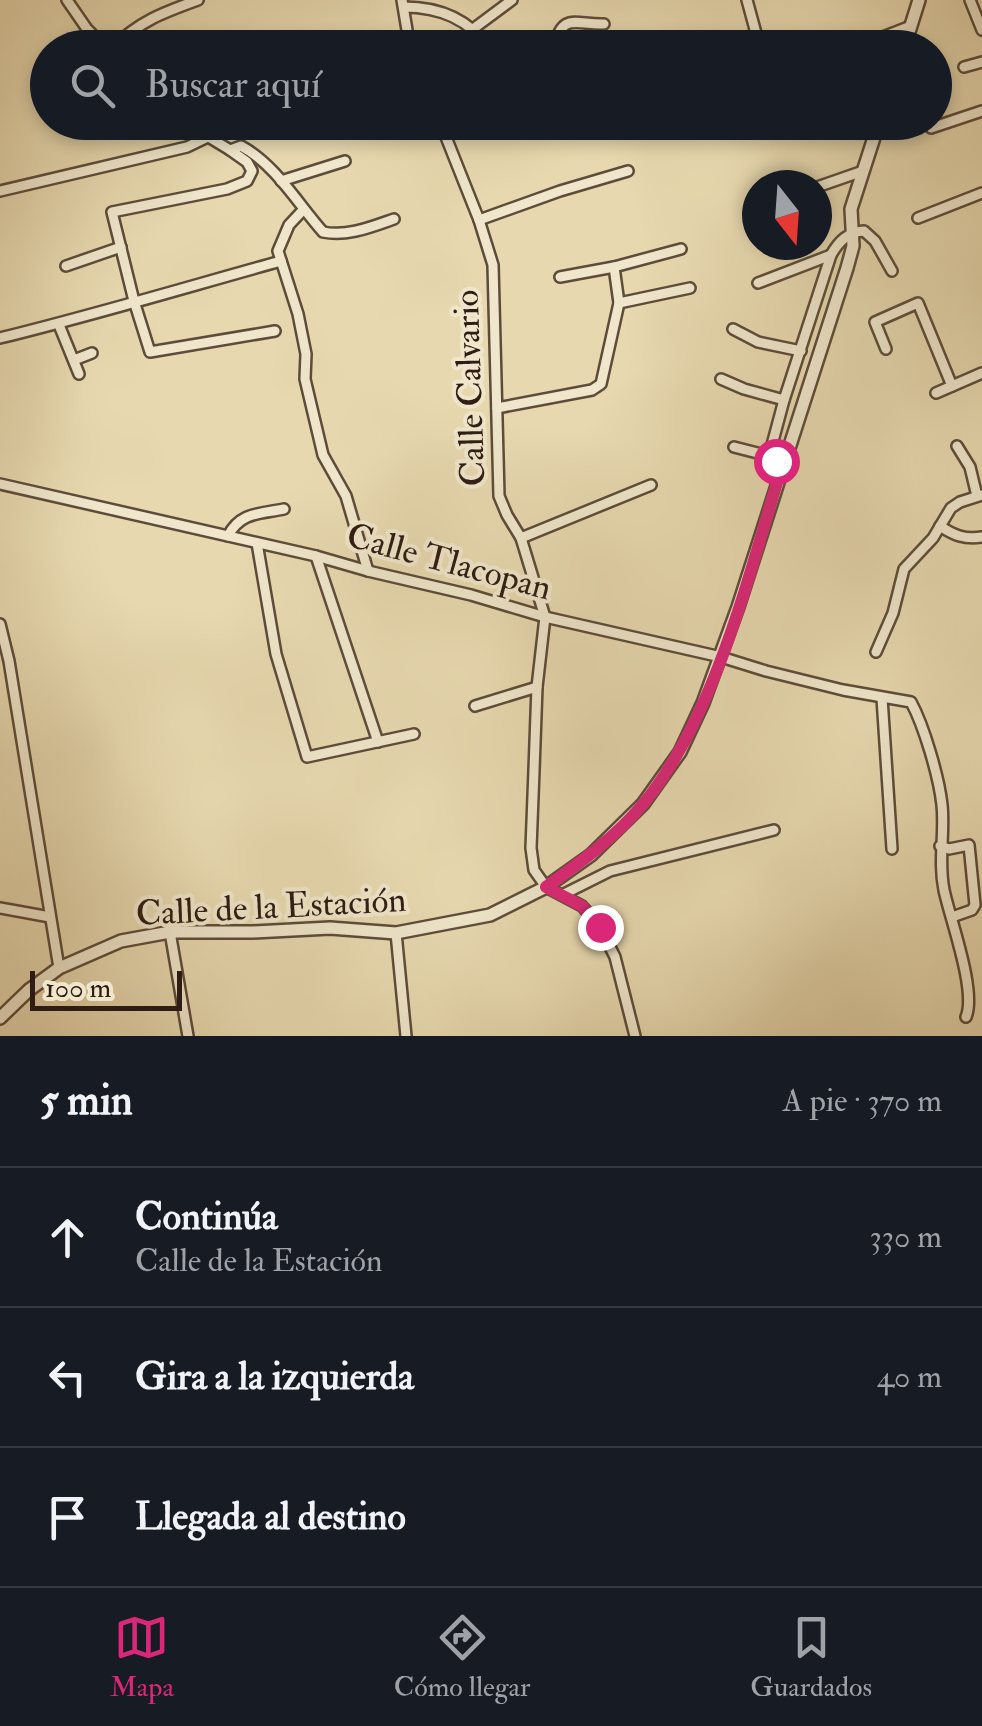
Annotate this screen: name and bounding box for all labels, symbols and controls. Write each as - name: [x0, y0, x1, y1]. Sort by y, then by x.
- search box: [30, 30, 952, 140]
- icon: search: [65, 58, 120, 113]
- text: Buscar aquí: [145, 61, 321, 109]
- north arrow: [742, 170, 832, 260]
- street label: Calle Calvario: [445, 289, 495, 487]
- route start: [754, 439, 800, 485]
- street label: Calle Tlacopan: [342, 514, 556, 610]
- street label: Calle de la Estación: [135, 878, 407, 936]
- route end: [578, 905, 624, 951]
- scale bar: [30, 966, 182, 1010]
- text: 100 m: [45, 971, 111, 1006]
- text: 5 min: [40, 1075, 133, 1127]
- text: A pie · 370 m: [783, 1081, 942, 1121]
- text: Continúa: [135, 1193, 278, 1241]
- icon: ahead: [40, 1210, 95, 1265]
- text: 330 m: [869, 1217, 942, 1257]
- text: Calle de la Estación: [135, 1241, 383, 1281]
- icon: left: [40, 1350, 95, 1405]
- text: Gira a la izquierda: [135, 1353, 414, 1401]
- text: 40 m: [877, 1357, 942, 1397]
- icon: arrive: [40, 1490, 95, 1545]
- text: Llegada al destino: [135, 1493, 406, 1541]
- tab: Mapa: [110, 1610, 174, 1705]
- tab: Cómo llegar: [394, 1610, 530, 1705]
- tab: Guardados: [750, 1610, 872, 1705]

